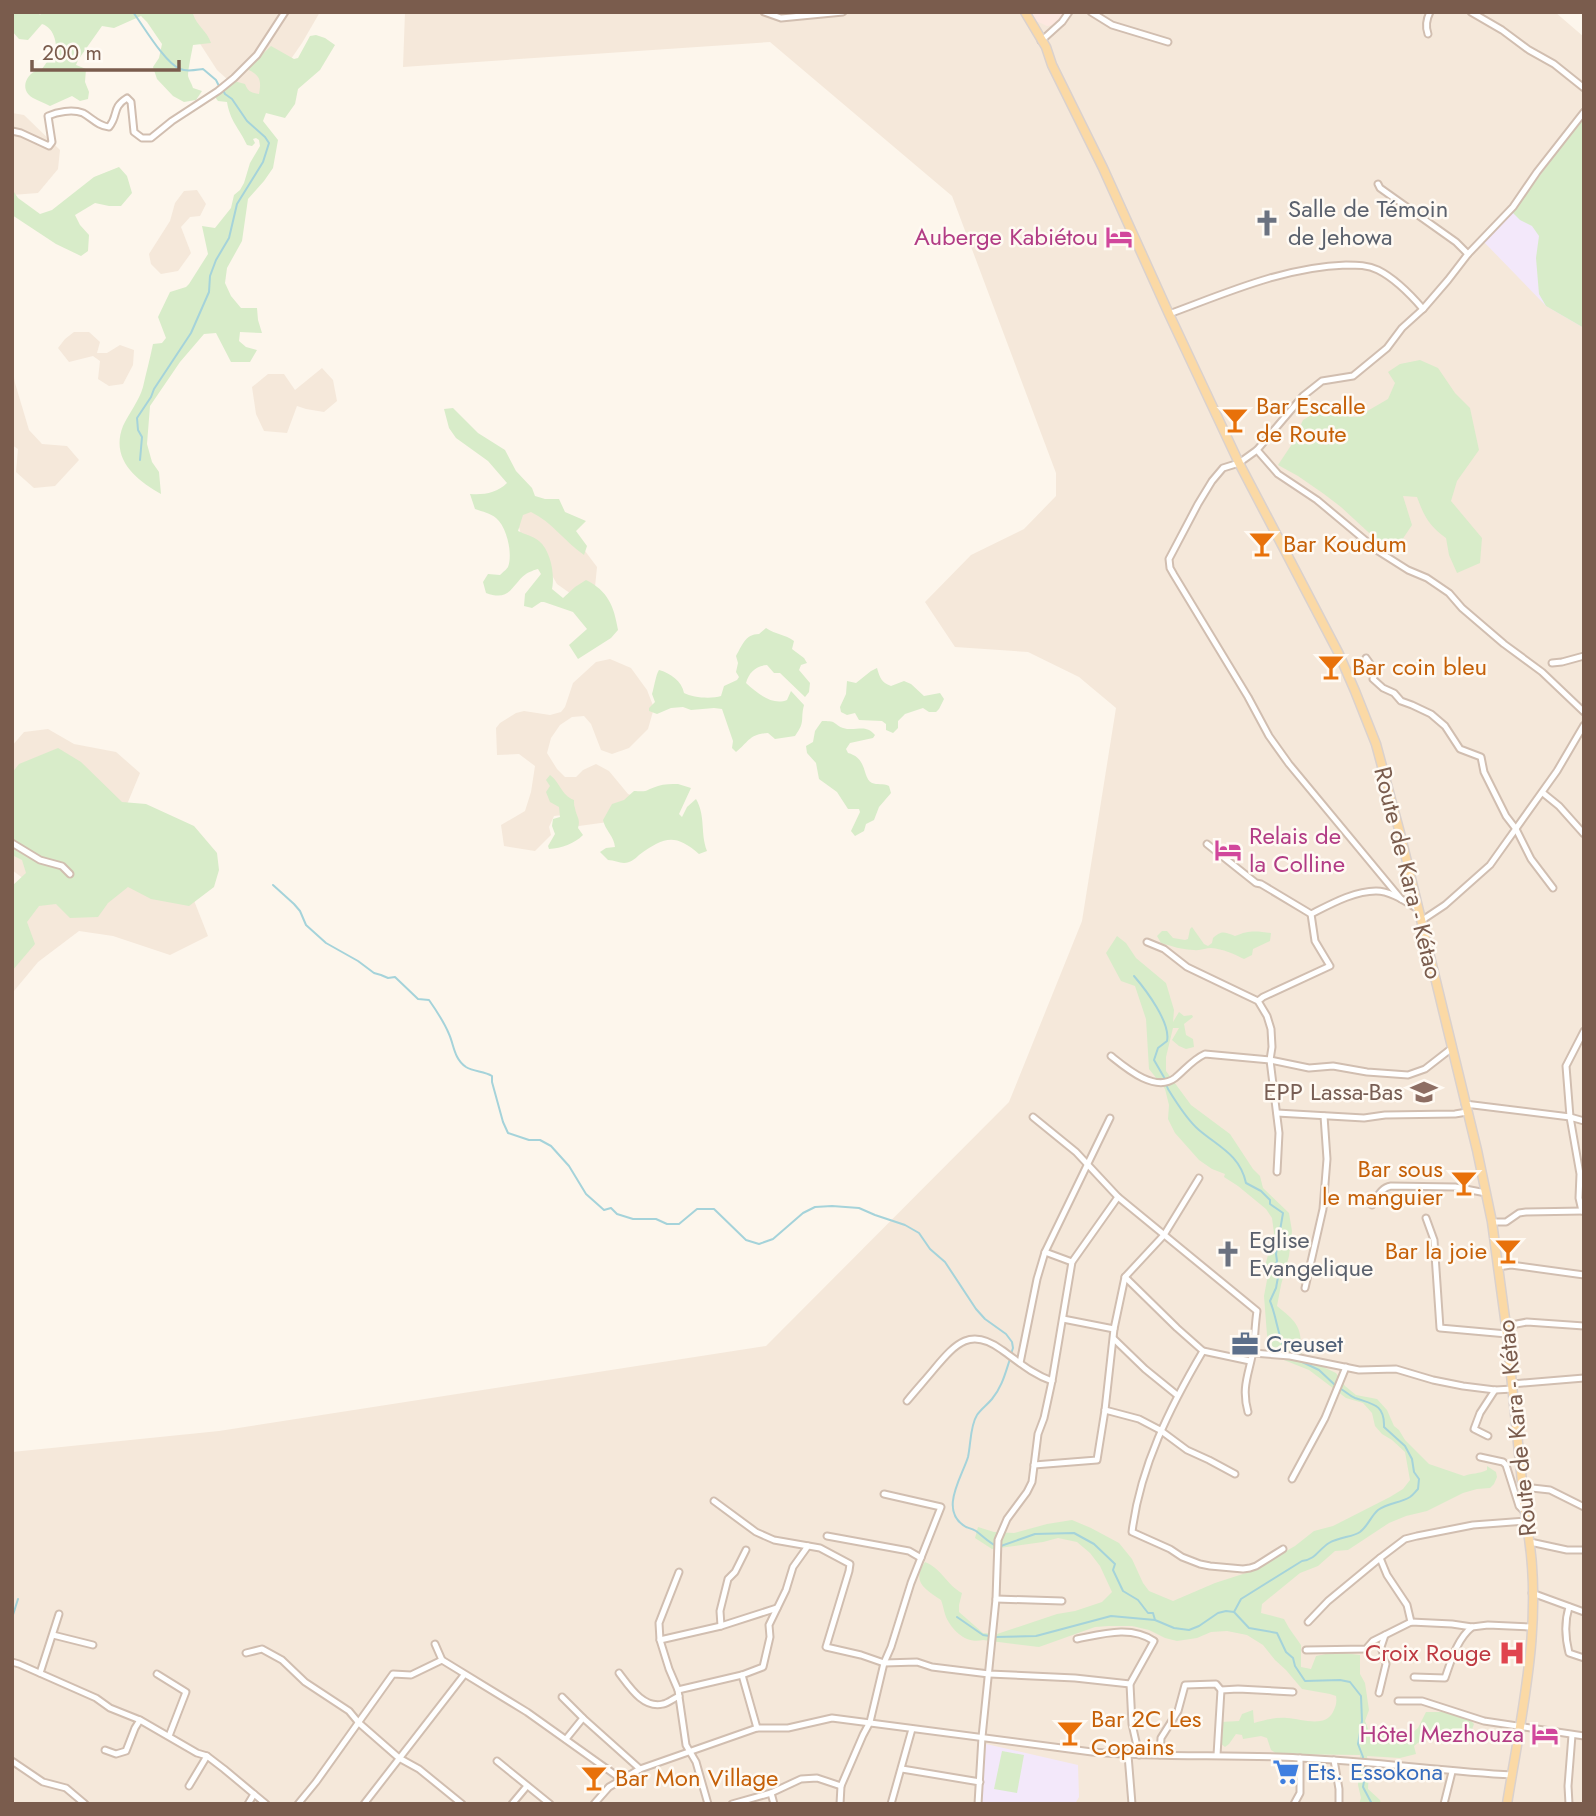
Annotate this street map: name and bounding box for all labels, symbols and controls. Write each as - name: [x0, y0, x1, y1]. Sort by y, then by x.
- scale bar: [32, 28, 178, 72]
- text: 200 m: [42, 38, 102, 68]
- place label: Salle de Témoin de Jehowa: [1288, 191, 1448, 254]
- church icon: Salle de Témoin de Jehowa: [1252, 208, 1282, 238]
- place label: Auberge Kabiétou: [914, 219, 1098, 254]
- hotel icon: Auberge Kabiétou: [1104, 222, 1134, 252]
- place label: Bar Escalle de Route: [1256, 388, 1366, 451]
- bar icon: Bar Escalle de Route: [1220, 405, 1250, 435]
- place label: Bar Koudum: [1283, 526, 1407, 561]
- bar icon: Bar Koudum: [1247, 529, 1277, 559]
- place label: Bar coin bleu: [1352, 649, 1487, 684]
- bar icon: Bar coin bleu: [1316, 652, 1346, 682]
- street label: Route de Kara - Kétao: [1365, 763, 1452, 983]
- place label: Relais de la Colline: [1249, 818, 1345, 881]
- hotel icon: Relais de la Colline: [1213, 835, 1243, 865]
- place label: EPP Lassa-Bas: [1263, 1074, 1403, 1109]
- school or university icon: EPP Lassa-Bas: [1409, 1077, 1439, 1107]
- place label: Bar sous le manguier: [1322, 1151, 1444, 1214]
- bar icon: Bar sous le manguier: [1449, 1168, 1479, 1198]
- place label: Eglise Evangelique: [1249, 1222, 1373, 1285]
- place label: Bar la joie: [1385, 1233, 1487, 1268]
- bar icon: Bar la joie: [1493, 1236, 1523, 1266]
- church icon: Eglise Evangelique: [1213, 1239, 1243, 1269]
- street label: Route de Kara - Kétao: [1488, 1318, 1545, 1538]
- place label: Creuset: [1266, 1326, 1343, 1361]
- office icon: Creuset: [1230, 1329, 1260, 1359]
- place label: Croix Rouge: [1365, 1635, 1491, 1670]
- hospital icon: Croix Rouge: [1497, 1638, 1527, 1668]
- place label: Bar 2C Les Copains: [1091, 1701, 1202, 1764]
- place label: Hôtel Mezhouza: [1360, 1716, 1524, 1751]
- bar icon: Bar 2C Les Copains: [1055, 1718, 1085, 1748]
- hotel icon: Hôtel Mezhouza: [1530, 1719, 1560, 1749]
- place label: Ets. Essokona: [1307, 1754, 1443, 1789]
- supermarket icon: Ets. Essokona: [1271, 1757, 1301, 1787]
- place label: Bar Mon Village: [615, 1760, 778, 1795]
- bar icon: Bar Mon Village: [579, 1763, 609, 1793]

